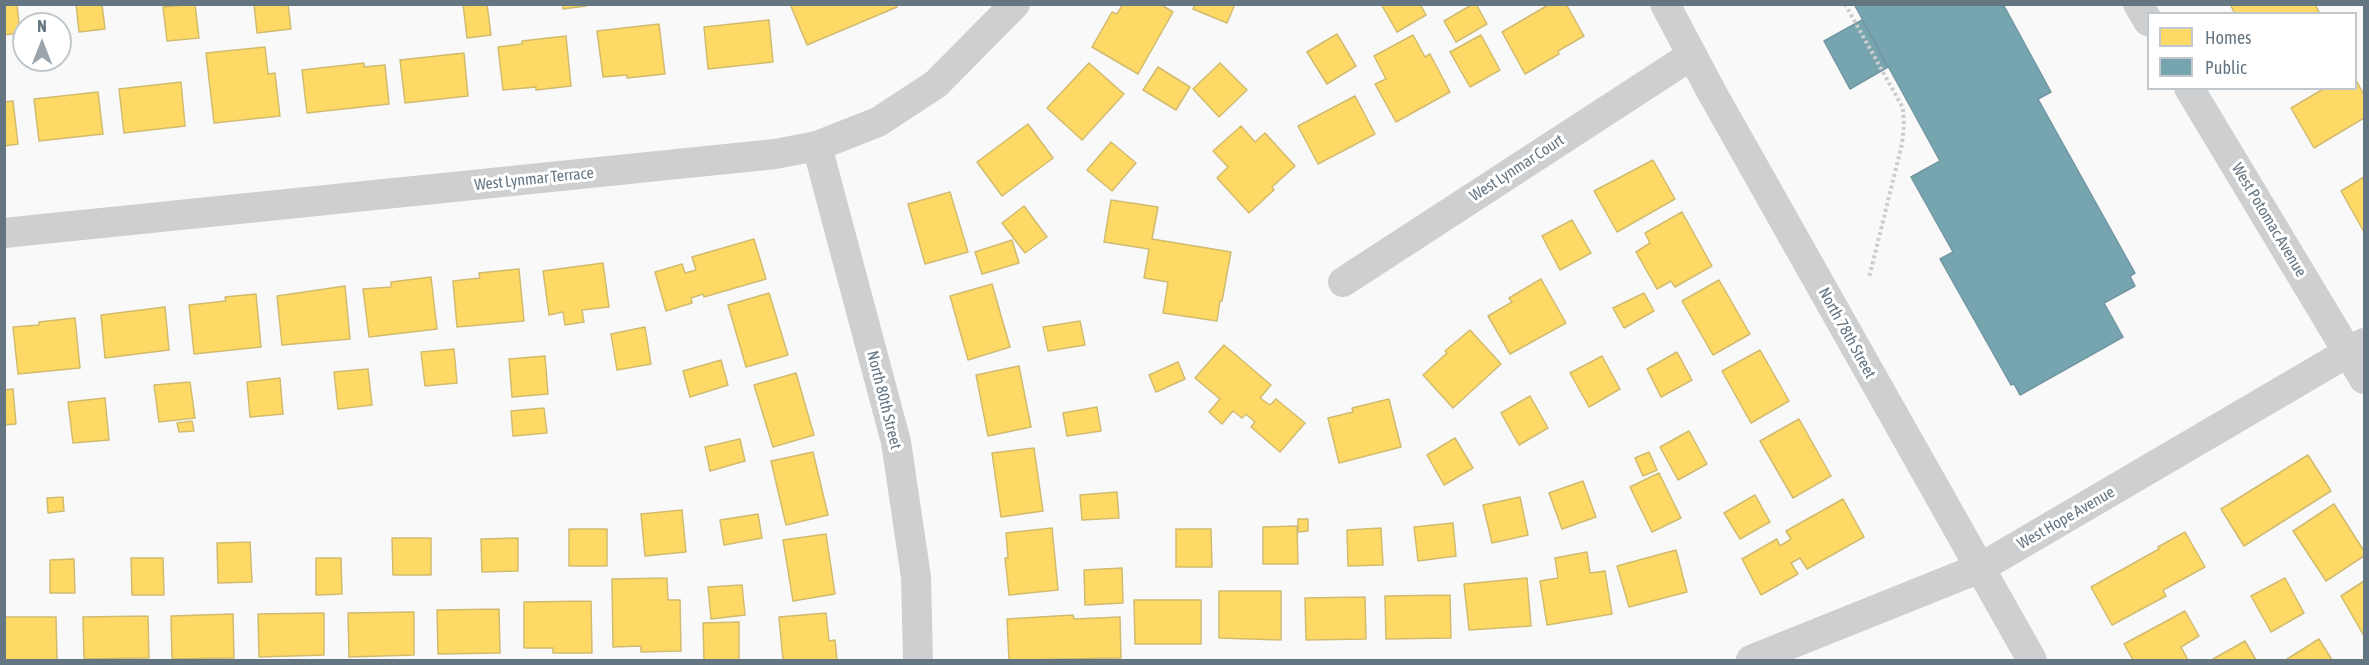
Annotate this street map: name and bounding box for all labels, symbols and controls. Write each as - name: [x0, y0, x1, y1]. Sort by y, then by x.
- north arrow: [12, 12, 72, 72]
- legend: [2147, 12, 2357, 90]
- text: N: [37, 17, 47, 35]
- text: Homes: [2205, 27, 2251, 48]
- text: Public: [2205, 57, 2247, 78]
- street label: West Lynmar Court: [1466, 130, 1568, 206]
- street label: West Potomac Avenue: [2227, 160, 2311, 280]
- street label: West Lynmar Terrace: [473, 163, 595, 195]
- street label: North 78th Street: [1814, 284, 1880, 382]
- street label: North 80th Street: [862, 349, 906, 451]
- street label: West Hope Avenue: [2014, 482, 2118, 554]

